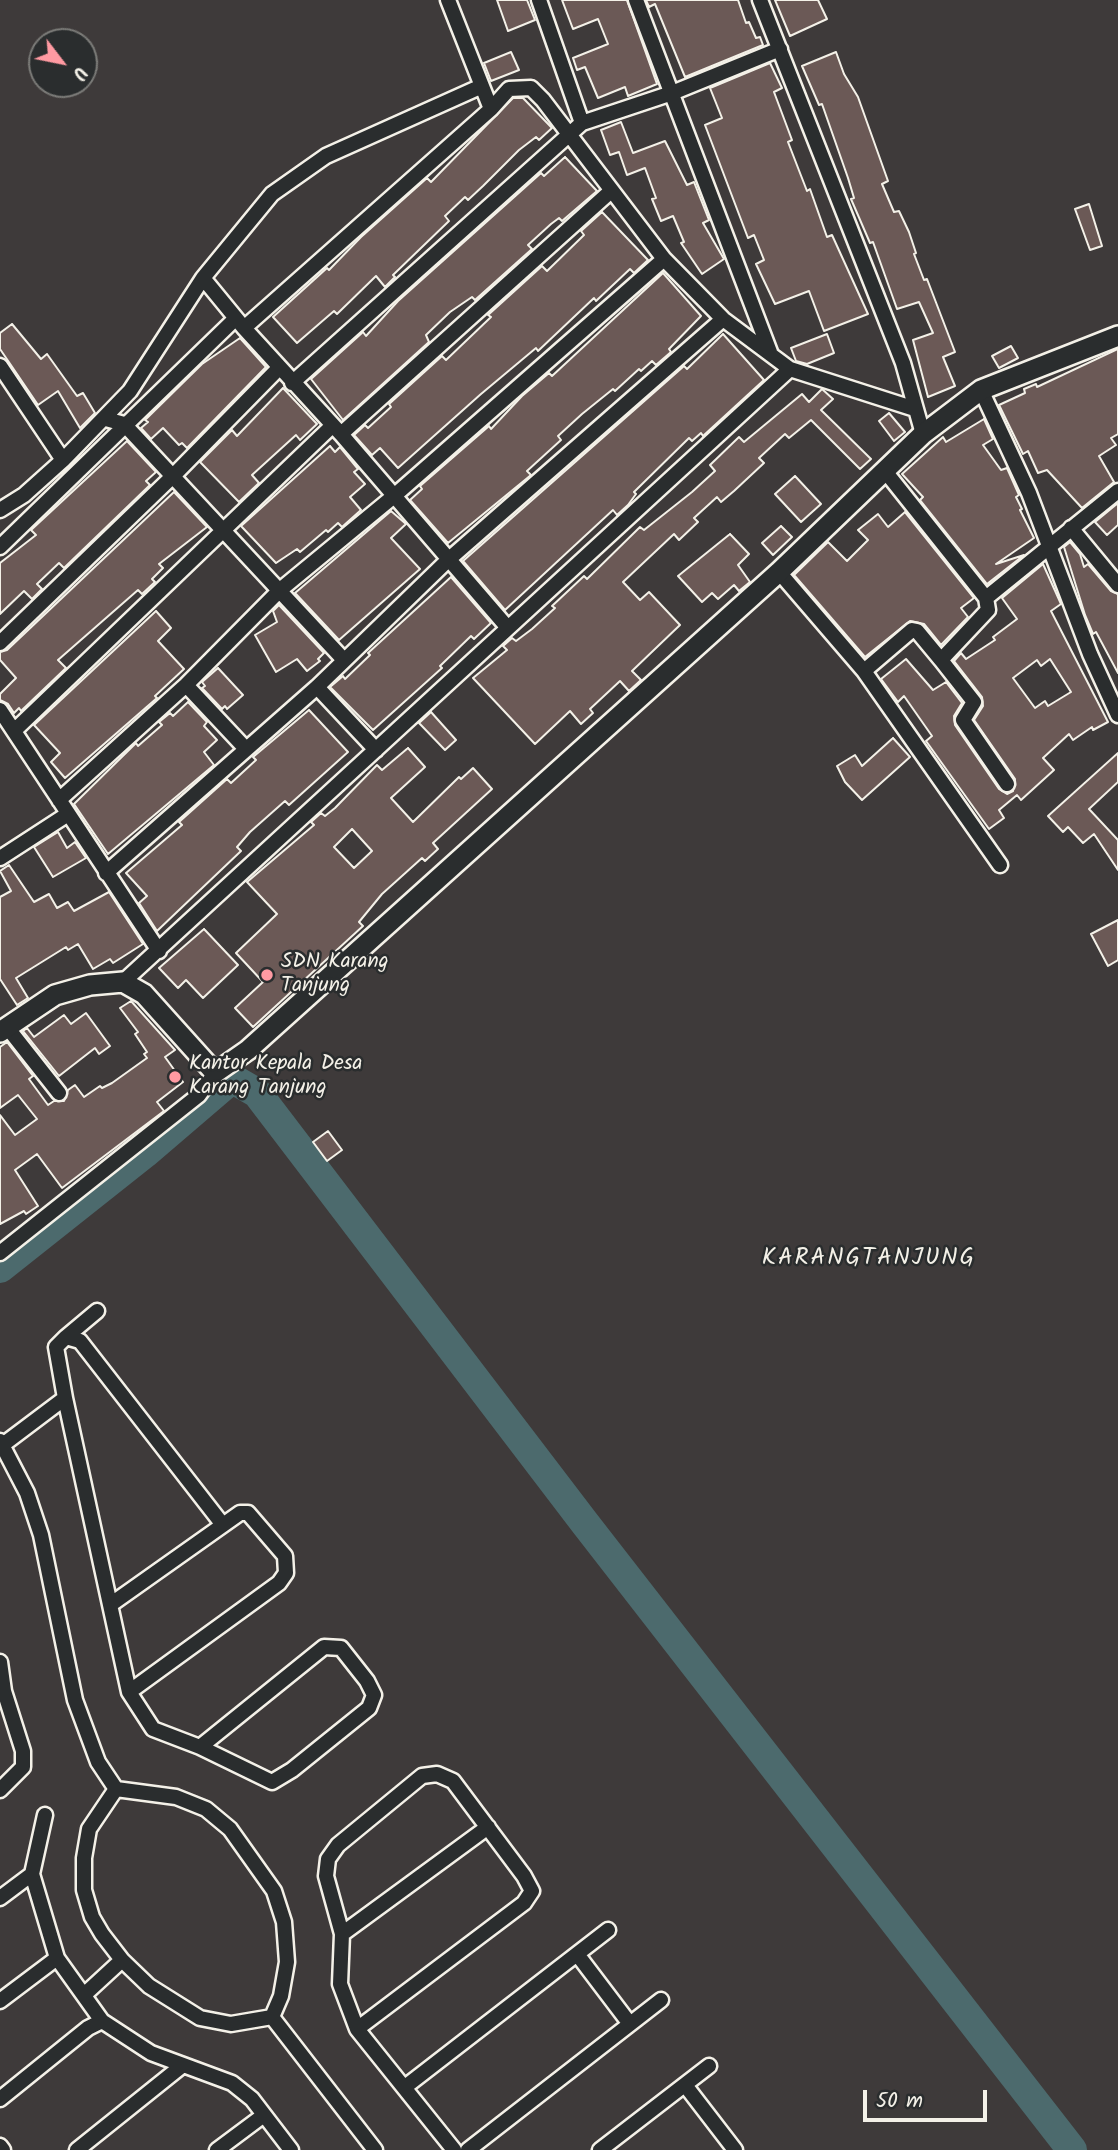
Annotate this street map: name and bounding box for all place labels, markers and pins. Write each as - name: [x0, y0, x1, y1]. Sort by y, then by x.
- place label: SDN Karang Tanjung: [281, 950, 389, 1000]
- marker: SDN Karang Tanjung: [259, 967, 275, 983]
- place label: Kantor Kepala Desa Karang Tanjung: [189, 1052, 362, 1102]
- marker: Kantor Kepala Desa Karang Tanjung: [167, 1069, 183, 1085]

